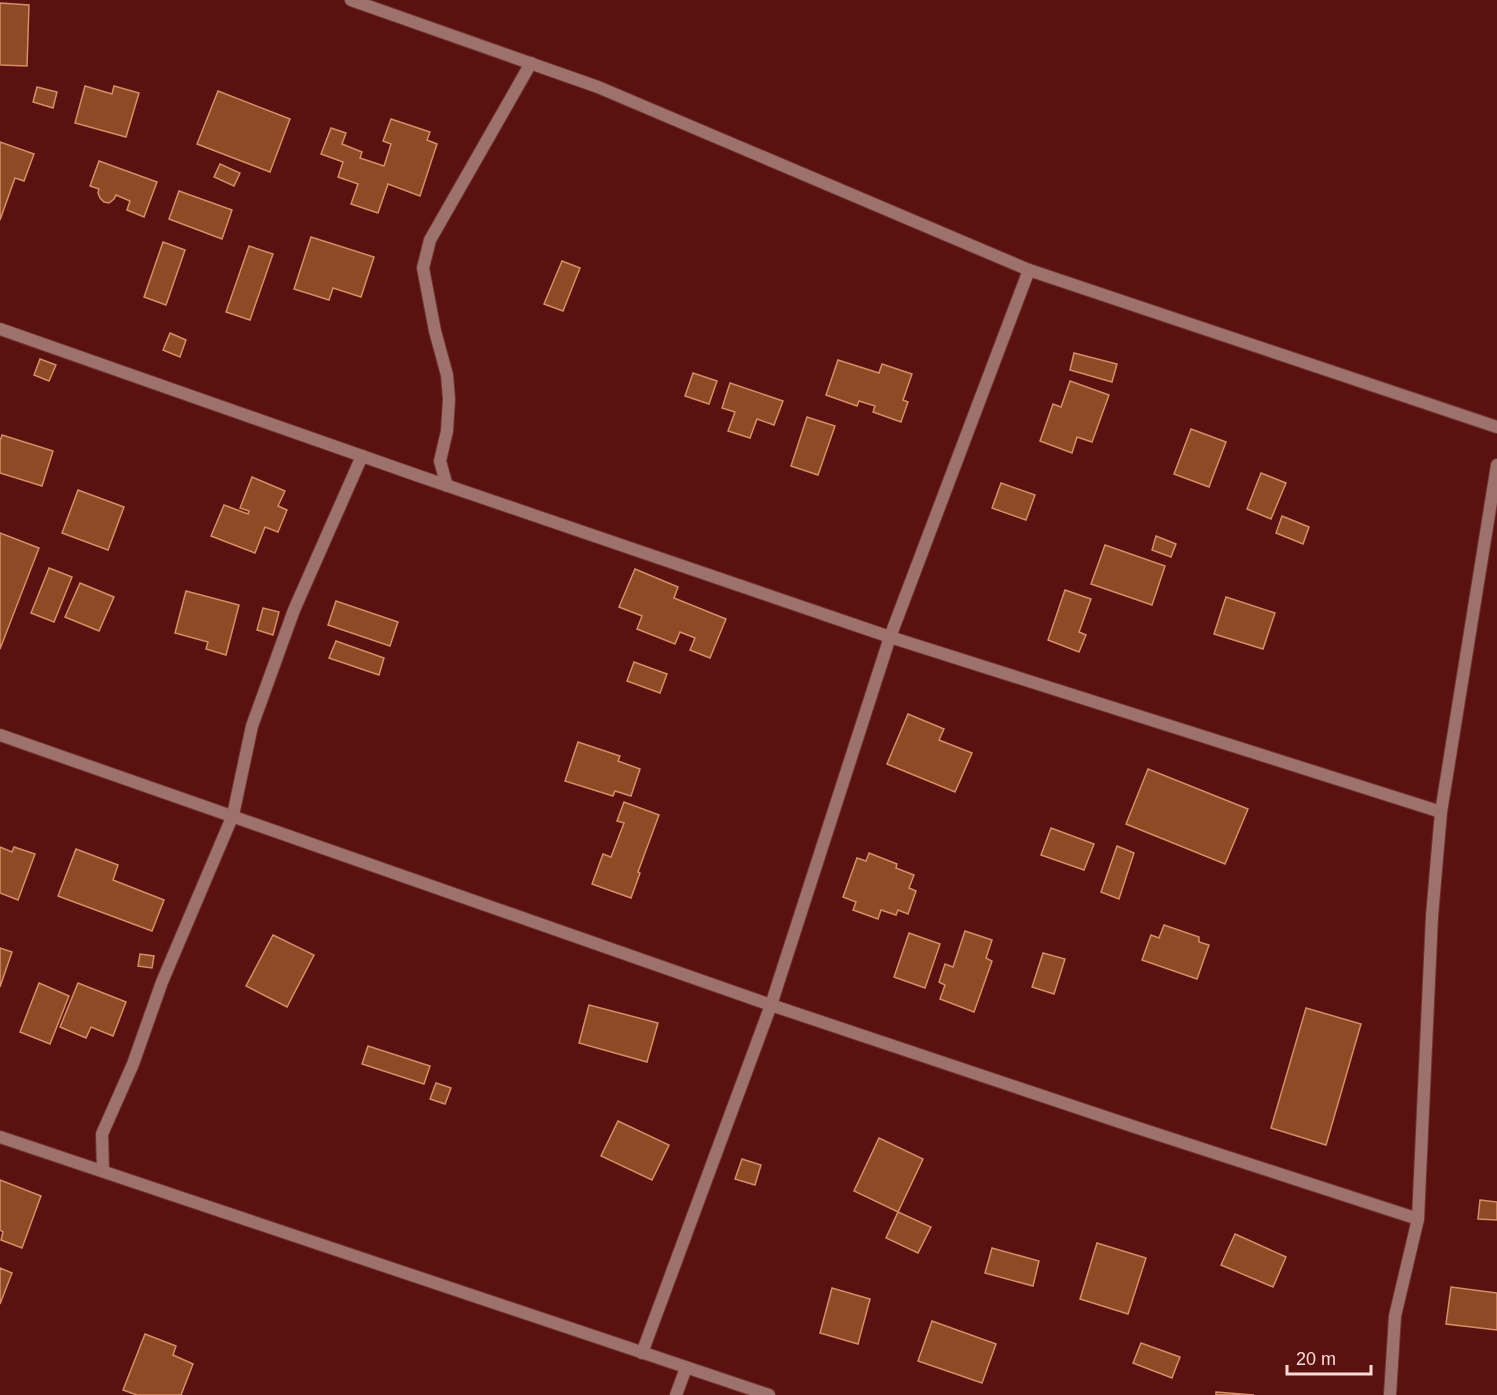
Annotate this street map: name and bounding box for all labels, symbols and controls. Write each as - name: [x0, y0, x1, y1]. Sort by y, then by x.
- scale bar: [1287, 1338, 1371, 1376]
- text: 20 m: [1296, 1349, 1336, 1369]

